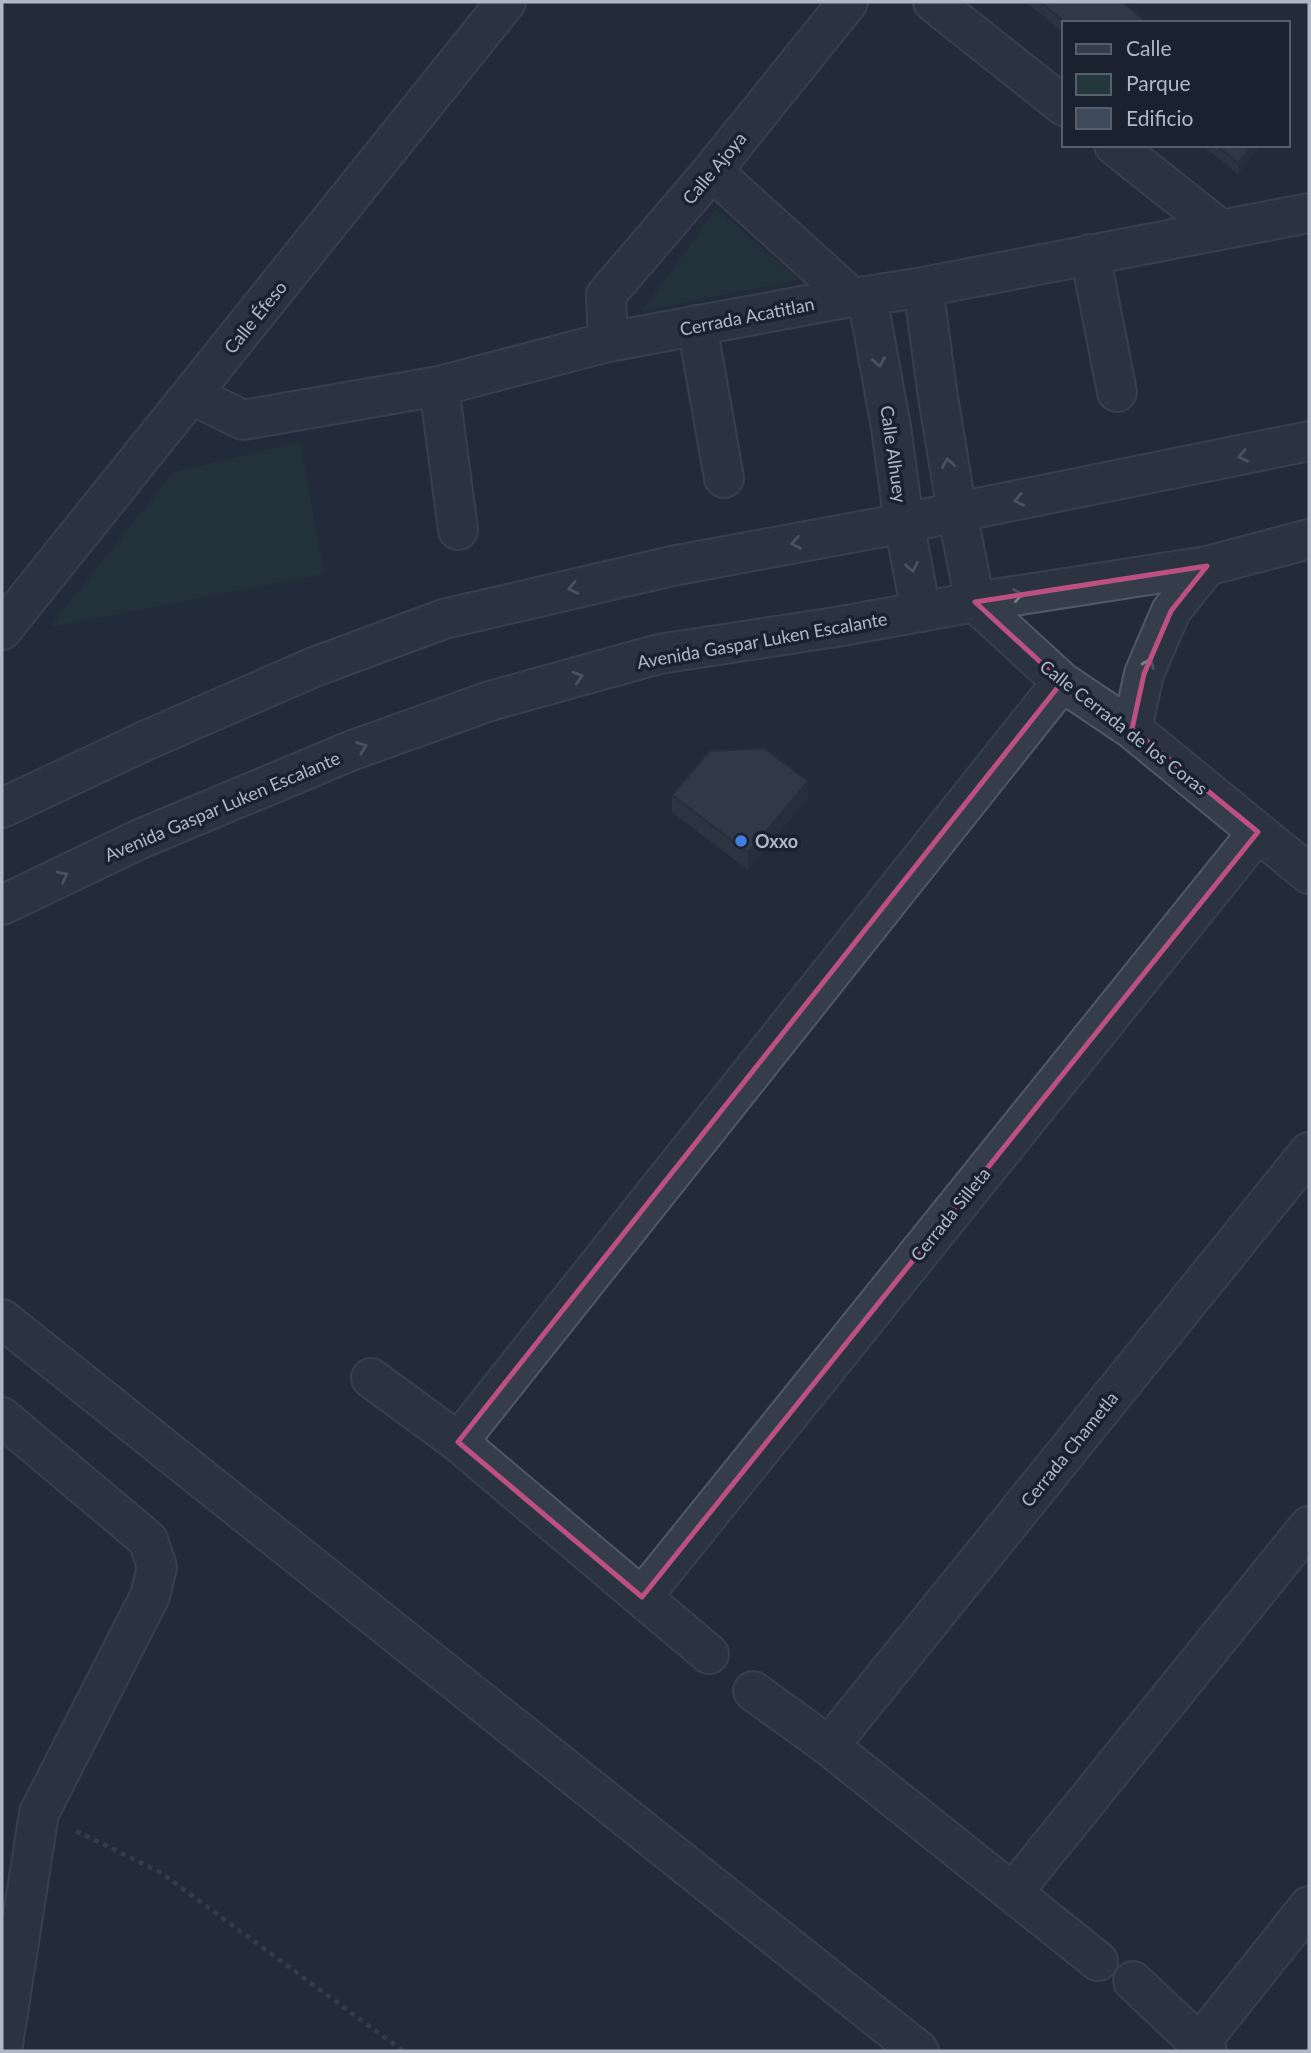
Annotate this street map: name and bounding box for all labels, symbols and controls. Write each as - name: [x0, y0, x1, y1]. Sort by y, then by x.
- legend: [1062, 21, 1290, 147]
- text: Calle: [1126, 35, 1171, 60]
- text: Parque: [1126, 70, 1191, 95]
- text: Edificio: [1126, 105, 1194, 130]
- street label: Calle Ajoya: [677, 127, 751, 209]
- street label: Calle Éfeso: [219, 276, 291, 358]
- street label: Cerrada Acatitlan: [678, 292, 816, 340]
- one-way arrow: [871, 356, 886, 368]
- street label: Calle Alhuey: [876, 404, 912, 505]
- one-way arrow: [1237, 447, 1249, 462]
- one-way arrow: [941, 457, 956, 469]
- one-way arrow: [1013, 491, 1025, 506]
- one-way arrow: [790, 535, 802, 550]
- one-way arrow: [904, 562, 919, 573]
- one-way arrow: [567, 579, 579, 594]
- one-way arrow: [1013, 588, 1024, 603]
- street label: Avenida Gaspar Luken Escalante: [635, 607, 889, 673]
- street label: Calle Cerrada de los Coras: [1036, 655, 1212, 799]
- one-way arrow: [1141, 657, 1155, 670]
- one-way arrow: [572, 670, 584, 685]
- one-way arrow: [356, 741, 368, 755]
- street label: Avenida Gaspar Luken Escalante: [101, 746, 343, 866]
- place label: Oxxo: [755, 830, 798, 852]
- marker: Oxxo: [733, 833, 749, 849]
- one-way arrow: [56, 870, 68, 884]
- street label: Cerrada Silleta: [906, 1163, 994, 1265]
- street label: Cerrada Chametla: [1016, 1387, 1122, 1511]

